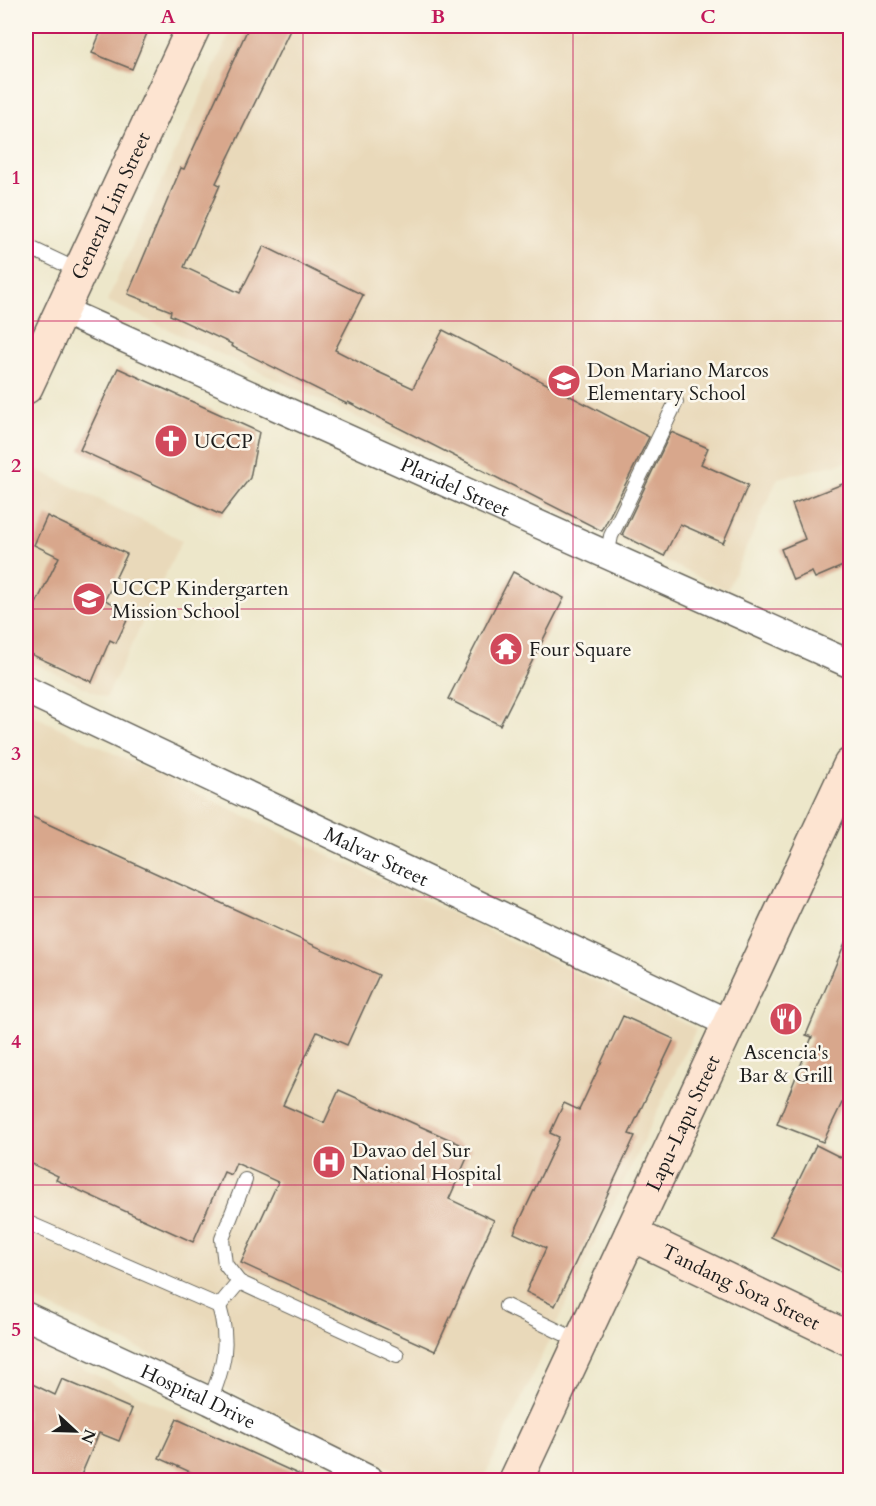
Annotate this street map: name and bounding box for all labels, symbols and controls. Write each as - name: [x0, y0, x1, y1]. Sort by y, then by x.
- text: A: [160, 3, 176, 30]
- text: B: [431, 3, 445, 30]
- text: C: [700, 3, 716, 30]
- street label: General Lim Street: [65, 127, 157, 284]
- text: 1: [11, 164, 21, 191]
- place label: Don Mariano Marcos Elementary School: [587, 357, 769, 407]
- school or university icon: Don Mariano Marcos Elementary School: [546, 363, 582, 399]
- church icon: UCCP: [153, 423, 189, 459]
- place label: UCCP: [194, 428, 253, 455]
- street label: Plaridel Street: [396, 451, 514, 524]
- text: 2: [11, 452, 21, 479]
- place label: UCCP Kindergarten Mission School: [112, 575, 290, 625]
- school or university icon: UCCP Kindergarten Mission School: [71, 581, 107, 617]
- temple icon: Four Square: [488, 631, 524, 667]
- place label: Four Square: [529, 636, 632, 663]
- text: 3: [11, 740, 21, 767]
- street label: Malvar Street: [320, 821, 433, 893]
- restaurant icon: Ascencia's Bar & Grill: [768, 1001, 804, 1037]
- text: 4: [11, 1028, 21, 1055]
- place label: Ascencia's Bar & Grill: [739, 1039, 833, 1089]
- street label: Lapu-Lapu Street: [640, 1050, 727, 1196]
- place label: Davao del Sur National Hospital: [352, 1137, 501, 1187]
- hospital icon: Davao del Sur National Hospital: [311, 1144, 347, 1180]
- street label: Tandang Sora Street: [657, 1238, 825, 1337]
- text: 5: [11, 1316, 21, 1343]
- street label: Hospital Drive: [136, 1358, 260, 1435]
- north arrow: [45, 1401, 105, 1461]
- text: N: [75, 1426, 101, 1447]

